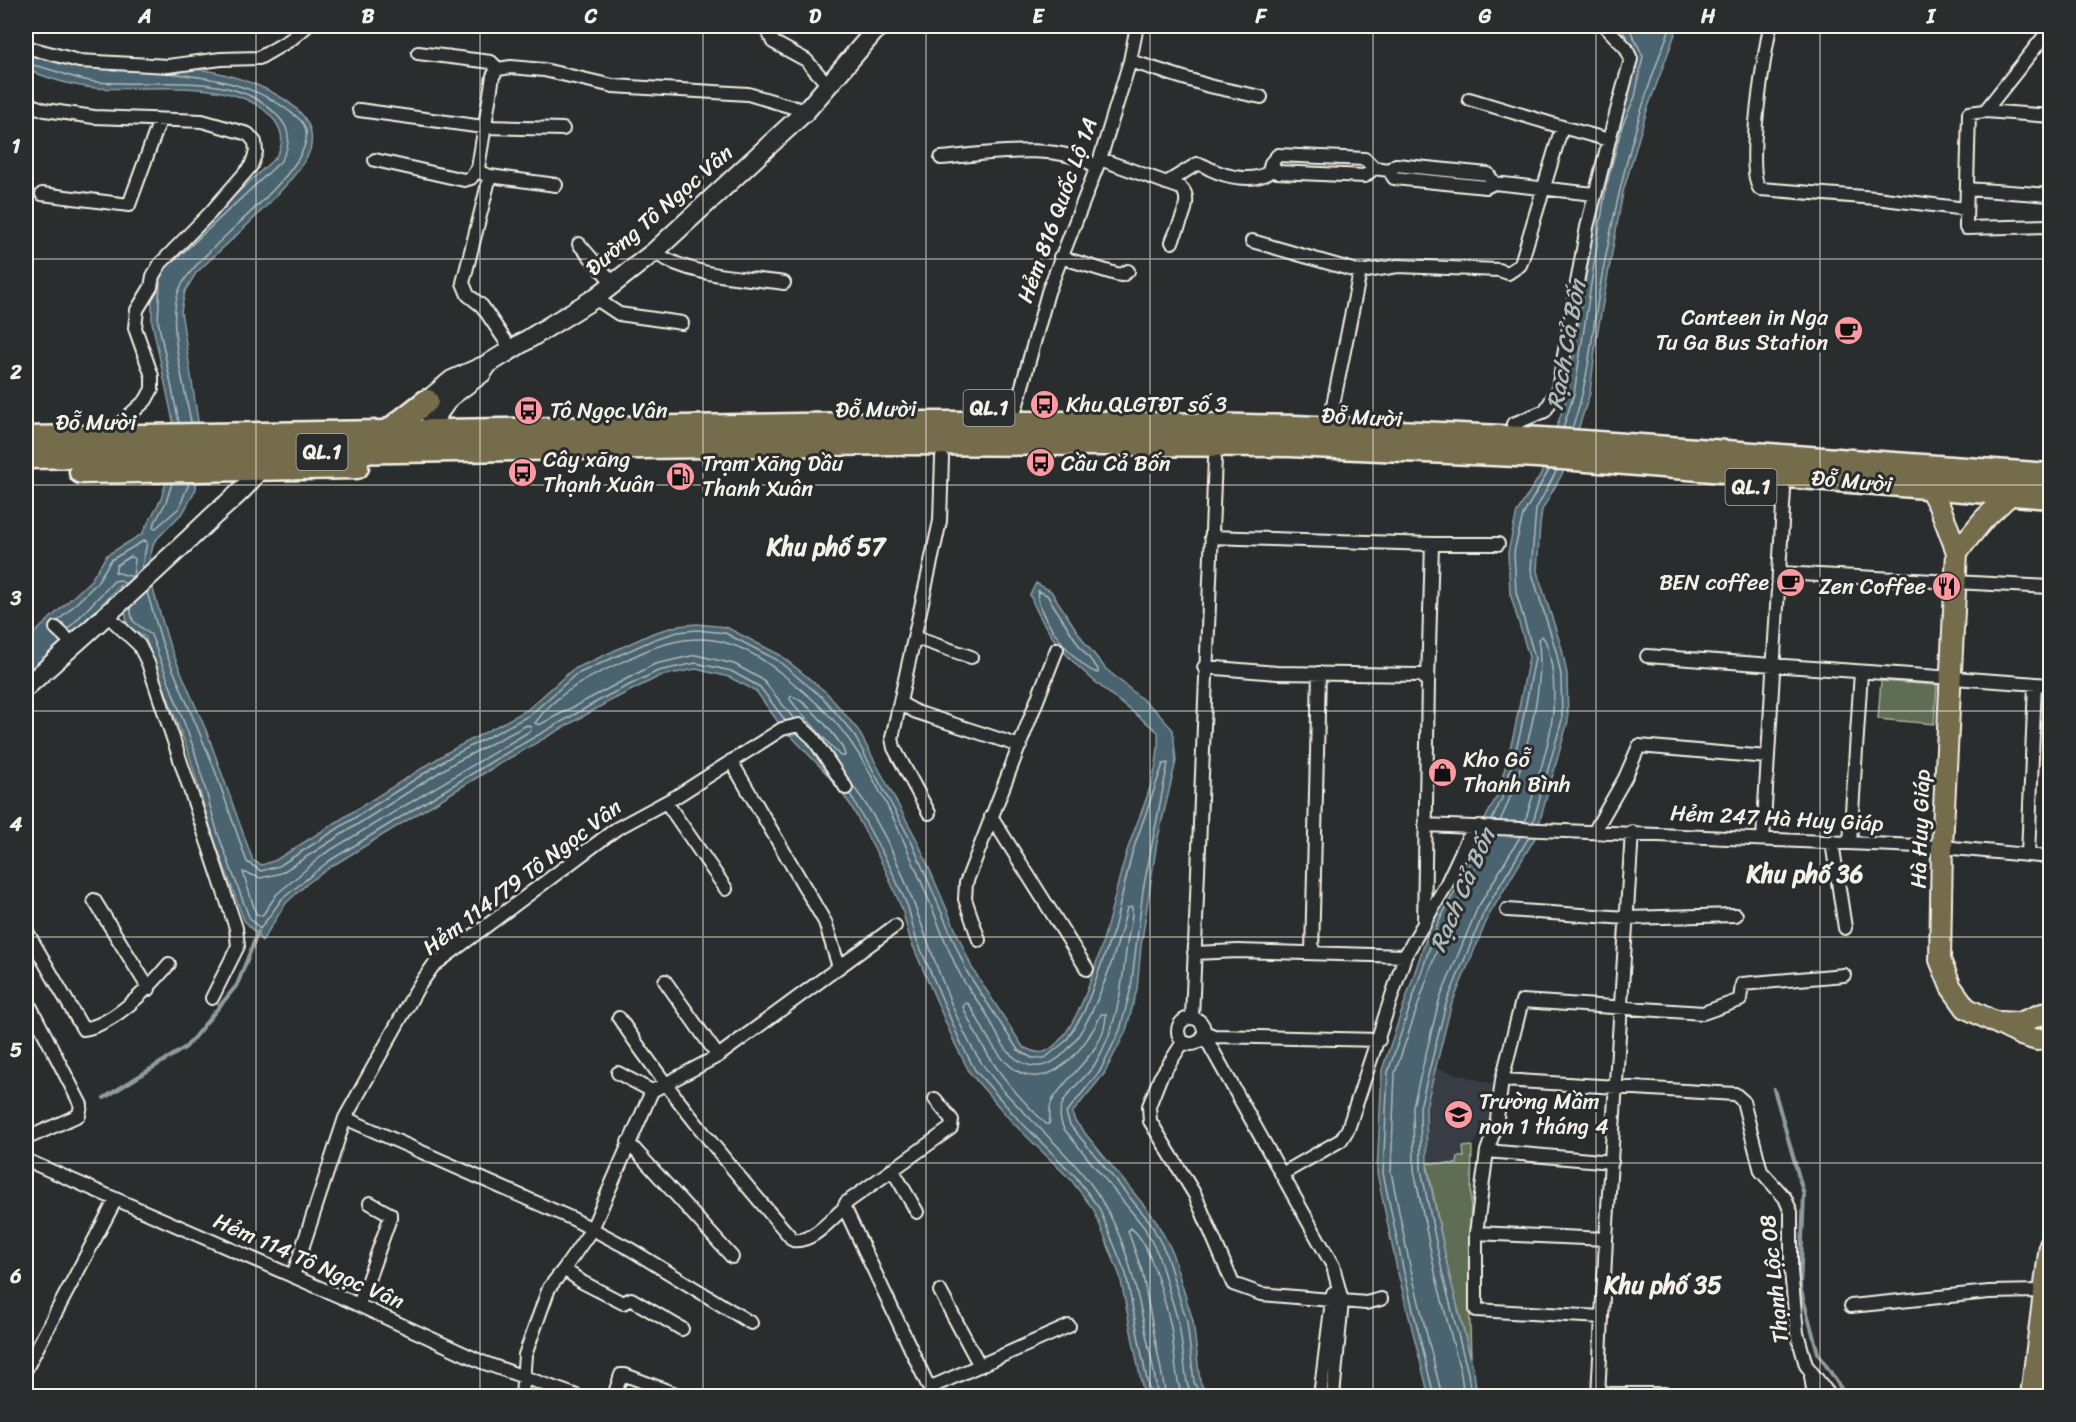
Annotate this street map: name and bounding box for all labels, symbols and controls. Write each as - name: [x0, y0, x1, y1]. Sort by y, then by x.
- text: A: [137, 0, 152, 34]
- text: B: [362, 0, 375, 34]
- text: C: [584, 0, 598, 34]
- text: D: [809, 0, 822, 34]
- text: E: [1032, 0, 1045, 34]
- text: F: [1255, 0, 1268, 34]
- text: G: [1478, 0, 1492, 34]
- text: H: [1700, 0, 1716, 34]
- text: I: [1926, 0, 1937, 34]
- street label: Hẻm 816 Quốc Lộ 1A: [1005, 112, 1109, 308]
- text: 1: [12, 129, 21, 164]
- street label: Đường Tô Ngọc Vân: [576, 134, 742, 286]
- water label: Rạch Cả Bốn: [1534, 274, 1599, 413]
- place label: Canteen in Nga Tu Ga Bus Station: [1656, 298, 1829, 362]
- cafe icon: Canteen in Nga Tu Ga Bus Station: [1833, 314, 1865, 346]
- text: 2: [9, 355, 22, 390]
- place label: Khu QLGTĐT số 3: [1066, 385, 1227, 424]
- bus stop icon: Khu QLGTĐT số 3: [1029, 388, 1061, 420]
- street label: Đỗ Mười: [835, 389, 918, 429]
- road number: QL.1: [964, 390, 1014, 426]
- place label: Tô Ngọc Vân: [550, 391, 668, 430]
- bus stop icon: Tô Ngọc Vân: [513, 394, 545, 426]
- street label: Đỗ Mười: [1321, 395, 1404, 439]
- street label: Đỗ Mười: [56, 403, 137, 442]
- road number: QL.1: [296, 434, 348, 470]
- place label: Cây xăng Thạnh Xuân: [543, 440, 655, 504]
- place label: Trạm Xăng Dầu Thanh Xuân: [702, 444, 844, 508]
- place label: Cầu Cả Bốn: [1061, 444, 1171, 483]
- bus stop icon: Cầu Cả Bốn: [1024, 447, 1056, 479]
- bus stop icon: Cây xăng Thạnh Xuân: [506, 456, 538, 488]
- street label: Đỗ Mười: [1810, 458, 1895, 504]
- fuel station icon: Trạm Xăng Dầu Thanh Xuân: [665, 460, 697, 492]
- road number: QL.1: [1726, 469, 1776, 505]
- district label: Khu phố 57: [766, 526, 887, 568]
- place label: BEN coffee: [1659, 563, 1769, 602]
- cafe icon: BEN coffee: [1774, 566, 1806, 598]
- place label: Zen Coffee: [1819, 567, 1926, 606]
- restaurant icon: Zen Coffee: [1931, 570, 1963, 602]
- text: 3: [10, 581, 22, 616]
- place label: Kho Gỗ Thanh Bình: [1463, 740, 1570, 804]
- shop icon: Kho Gỗ Thanh Bình: [1426, 756, 1458, 788]
- street label: Hà Huy Giáp: [1898, 768, 1942, 889]
- street label: Hẻm 114/79 Tô Ngọc Vân: [413, 788, 631, 966]
- street label: Hẻm 247 Hà Huy Giáp: [1669, 793, 1885, 843]
- text: 4: [9, 807, 23, 842]
- water label: Rạch Cả Bốn: [1417, 819, 1508, 958]
- district label: Khu phố 36: [1746, 853, 1863, 895]
- text: 5: [10, 1033, 22, 1068]
- place label: Trường Mầm non 1 tháng 4: [1479, 1082, 1609, 1146]
- school or university icon: Trường Mầm non 1 tháng 4: [1442, 1098, 1474, 1130]
- street label: Hẻm 114 Tô Ngọc Vân: [207, 1201, 411, 1321]
- street label: Thạnh Lộc 08: [1748, 1213, 1800, 1345]
- text: 6: [9, 1259, 22, 1294]
- district label: Khu phố 35: [1603, 1264, 1722, 1306]

